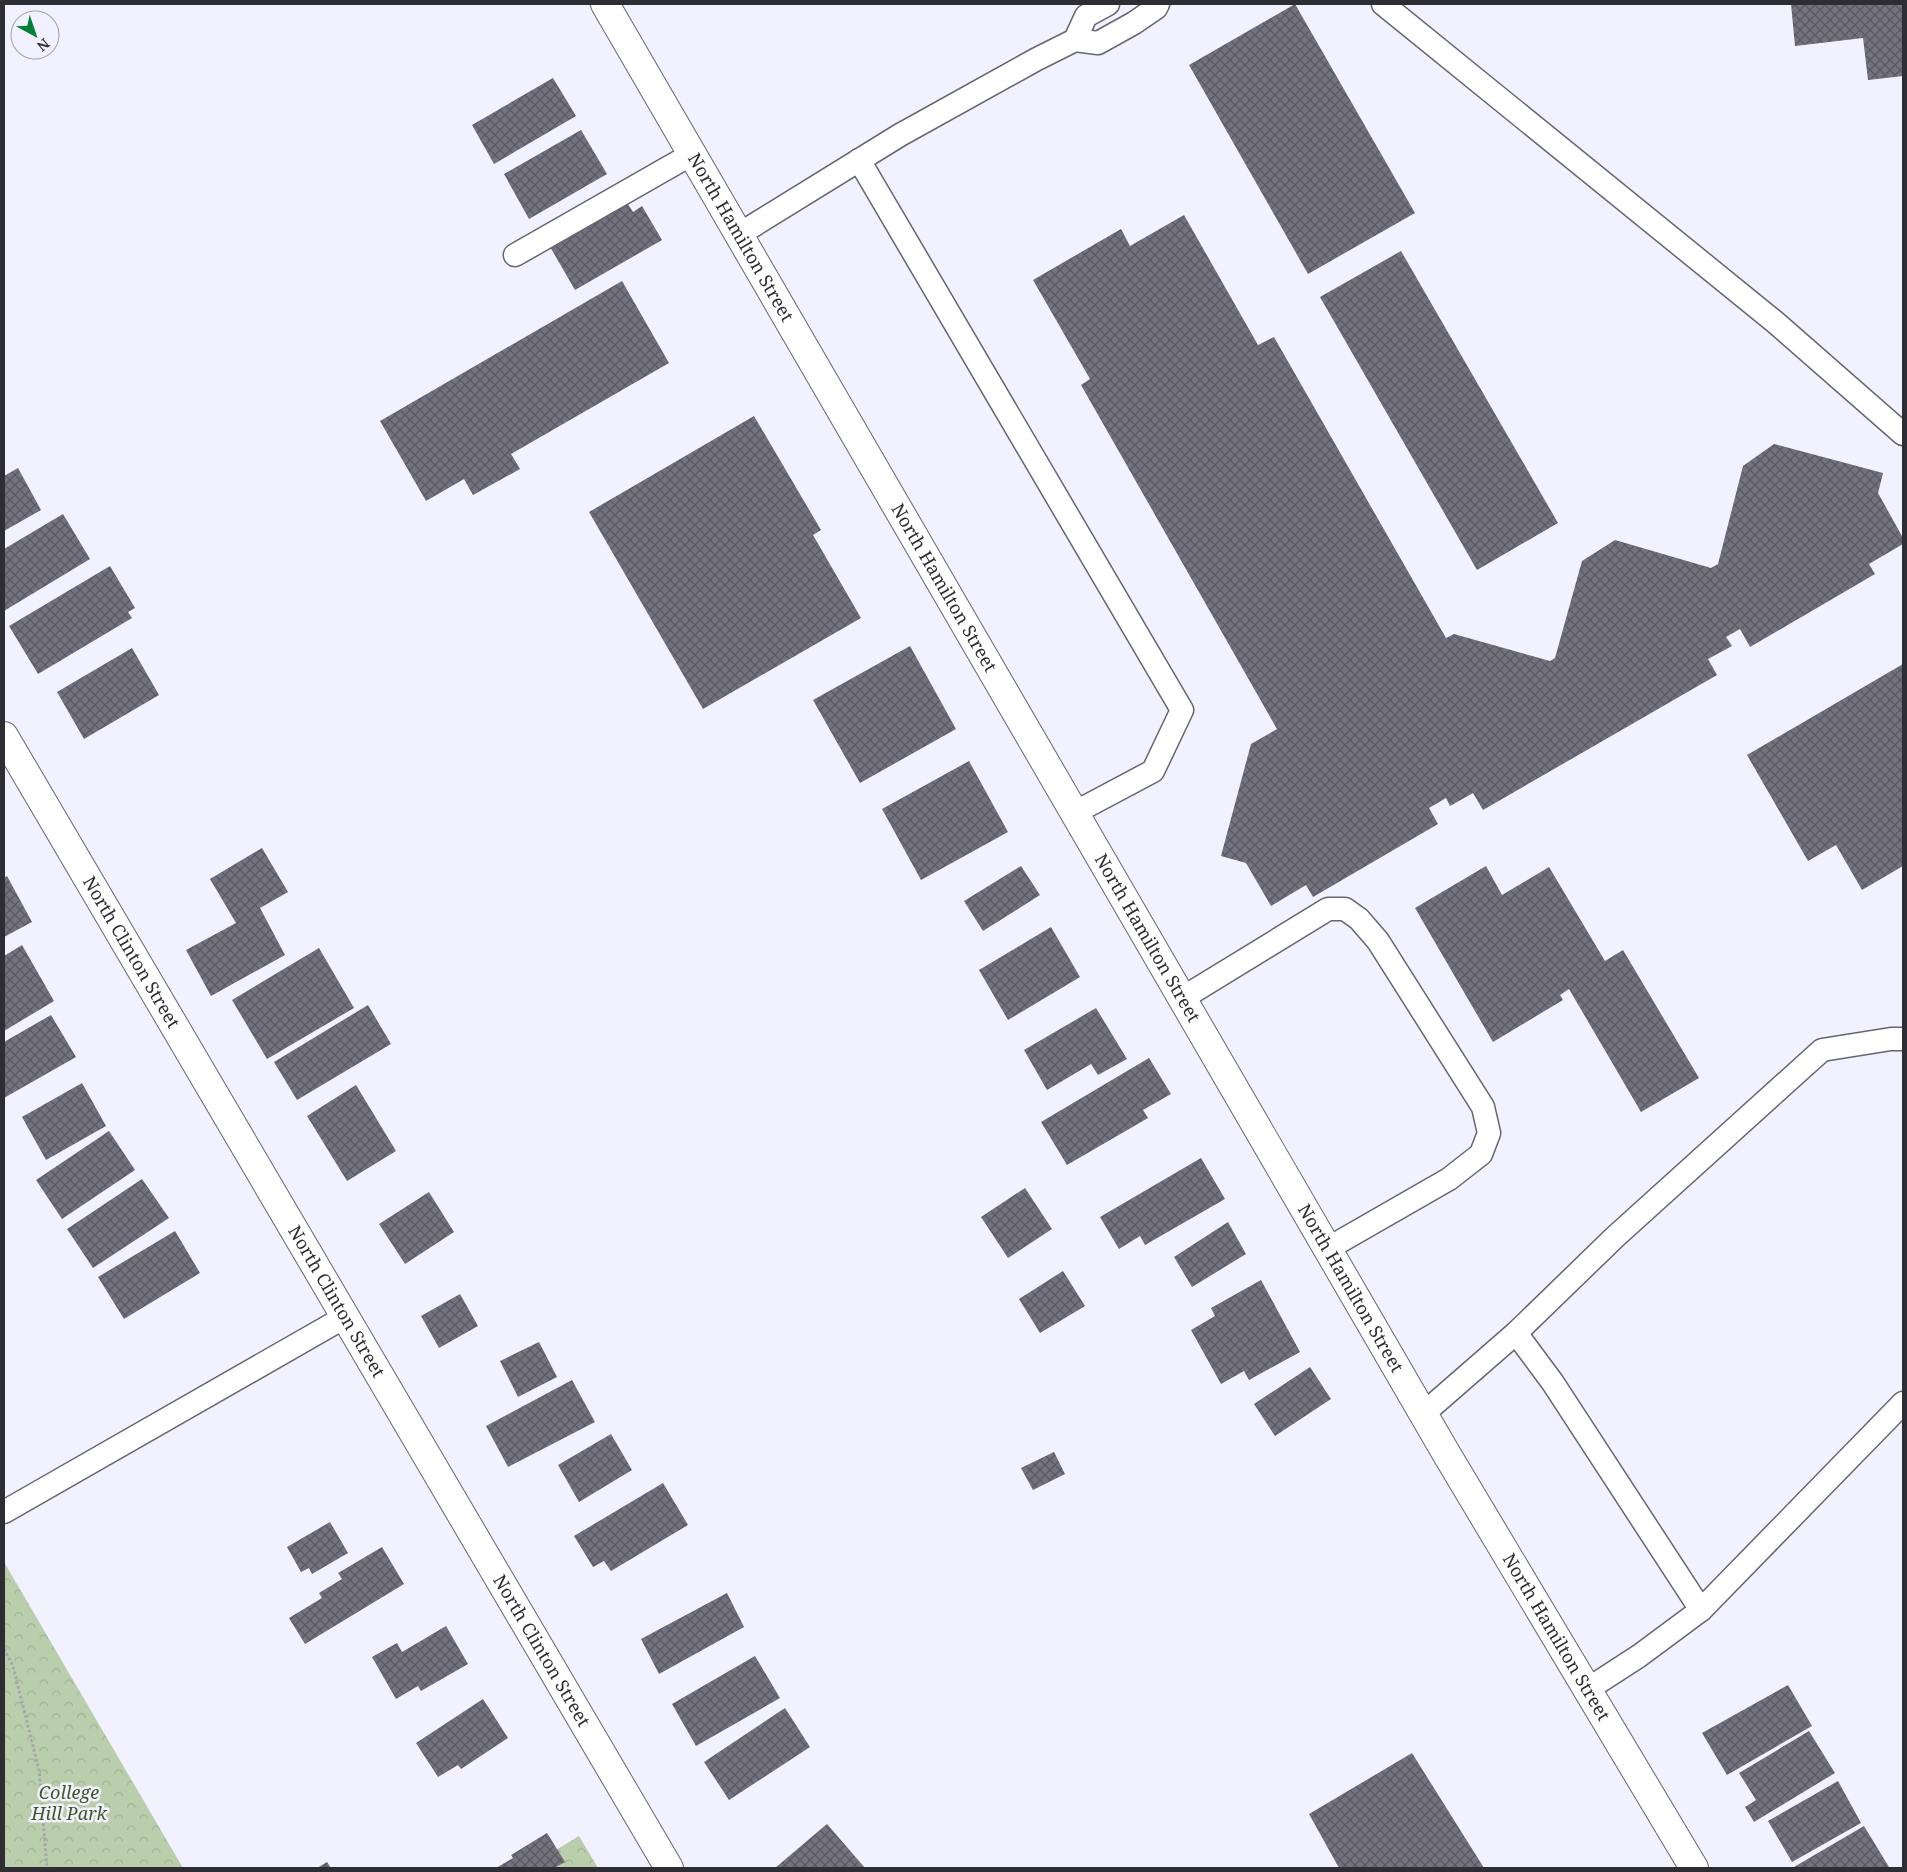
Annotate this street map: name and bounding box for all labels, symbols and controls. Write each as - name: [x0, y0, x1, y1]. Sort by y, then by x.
- north arrow: [10, 10, 60, 60]
- text: N: [33, 35, 54, 56]
- street label: North Hamilton Street: [683, 148, 800, 326]
- street label: North Hamilton Street: [886, 499, 1003, 676]
- street label: North Hamilton Street: [1090, 849, 1206, 1026]
- street label: North Clinton Street: [78, 872, 186, 1032]
- street label: North Hamilton Street: [1293, 1199, 1410, 1377]
- street label: North Clinton Street: [283, 1221, 391, 1382]
- street label: North Hamilton Street: [1498, 1549, 1616, 1725]
- street label: North Clinton Street: [488, 1570, 596, 1731]
- park label: College Hill Park: [30, 1780, 108, 1825]

